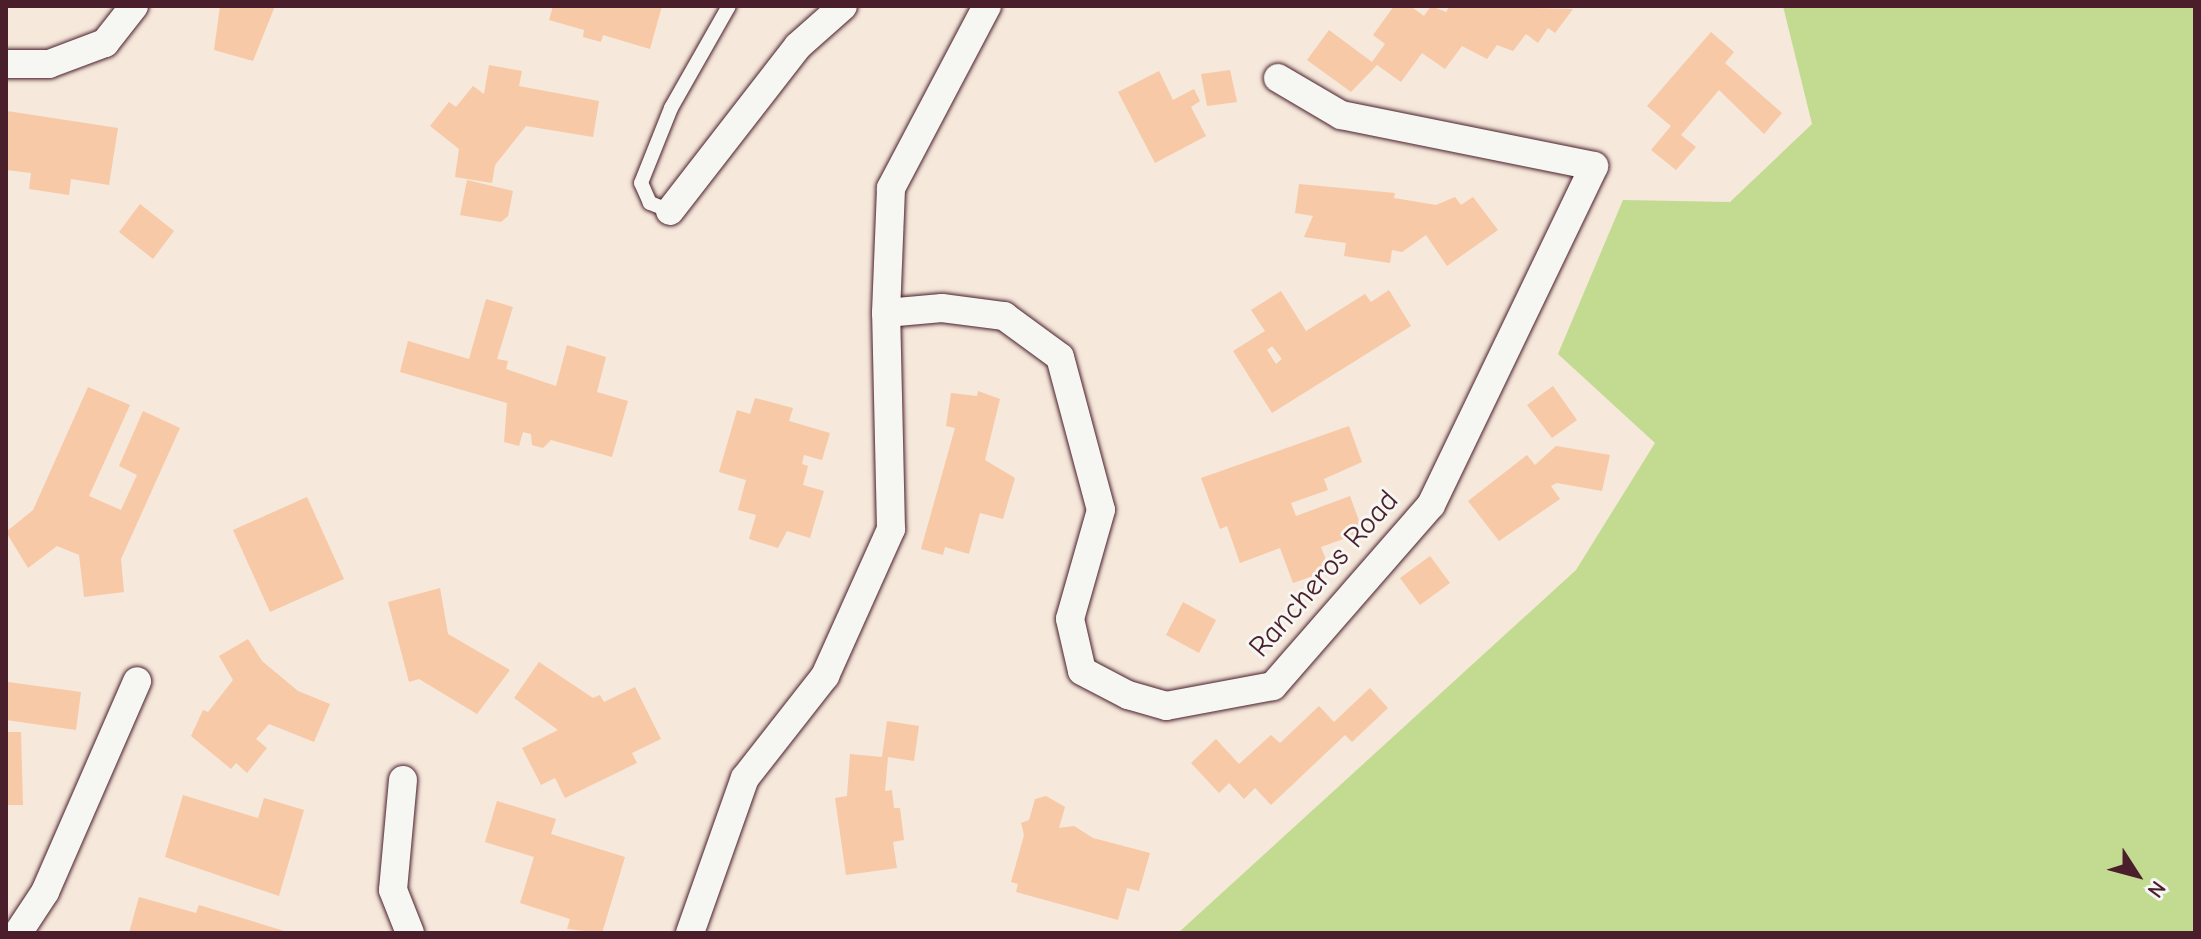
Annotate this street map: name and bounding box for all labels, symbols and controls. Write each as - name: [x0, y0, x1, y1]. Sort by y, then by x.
- street label: Rancheros Road: [1242, 483, 1406, 665]
- north arrow: [2097, 835, 2177, 915]
- text: N: [2142, 876, 2171, 903]

